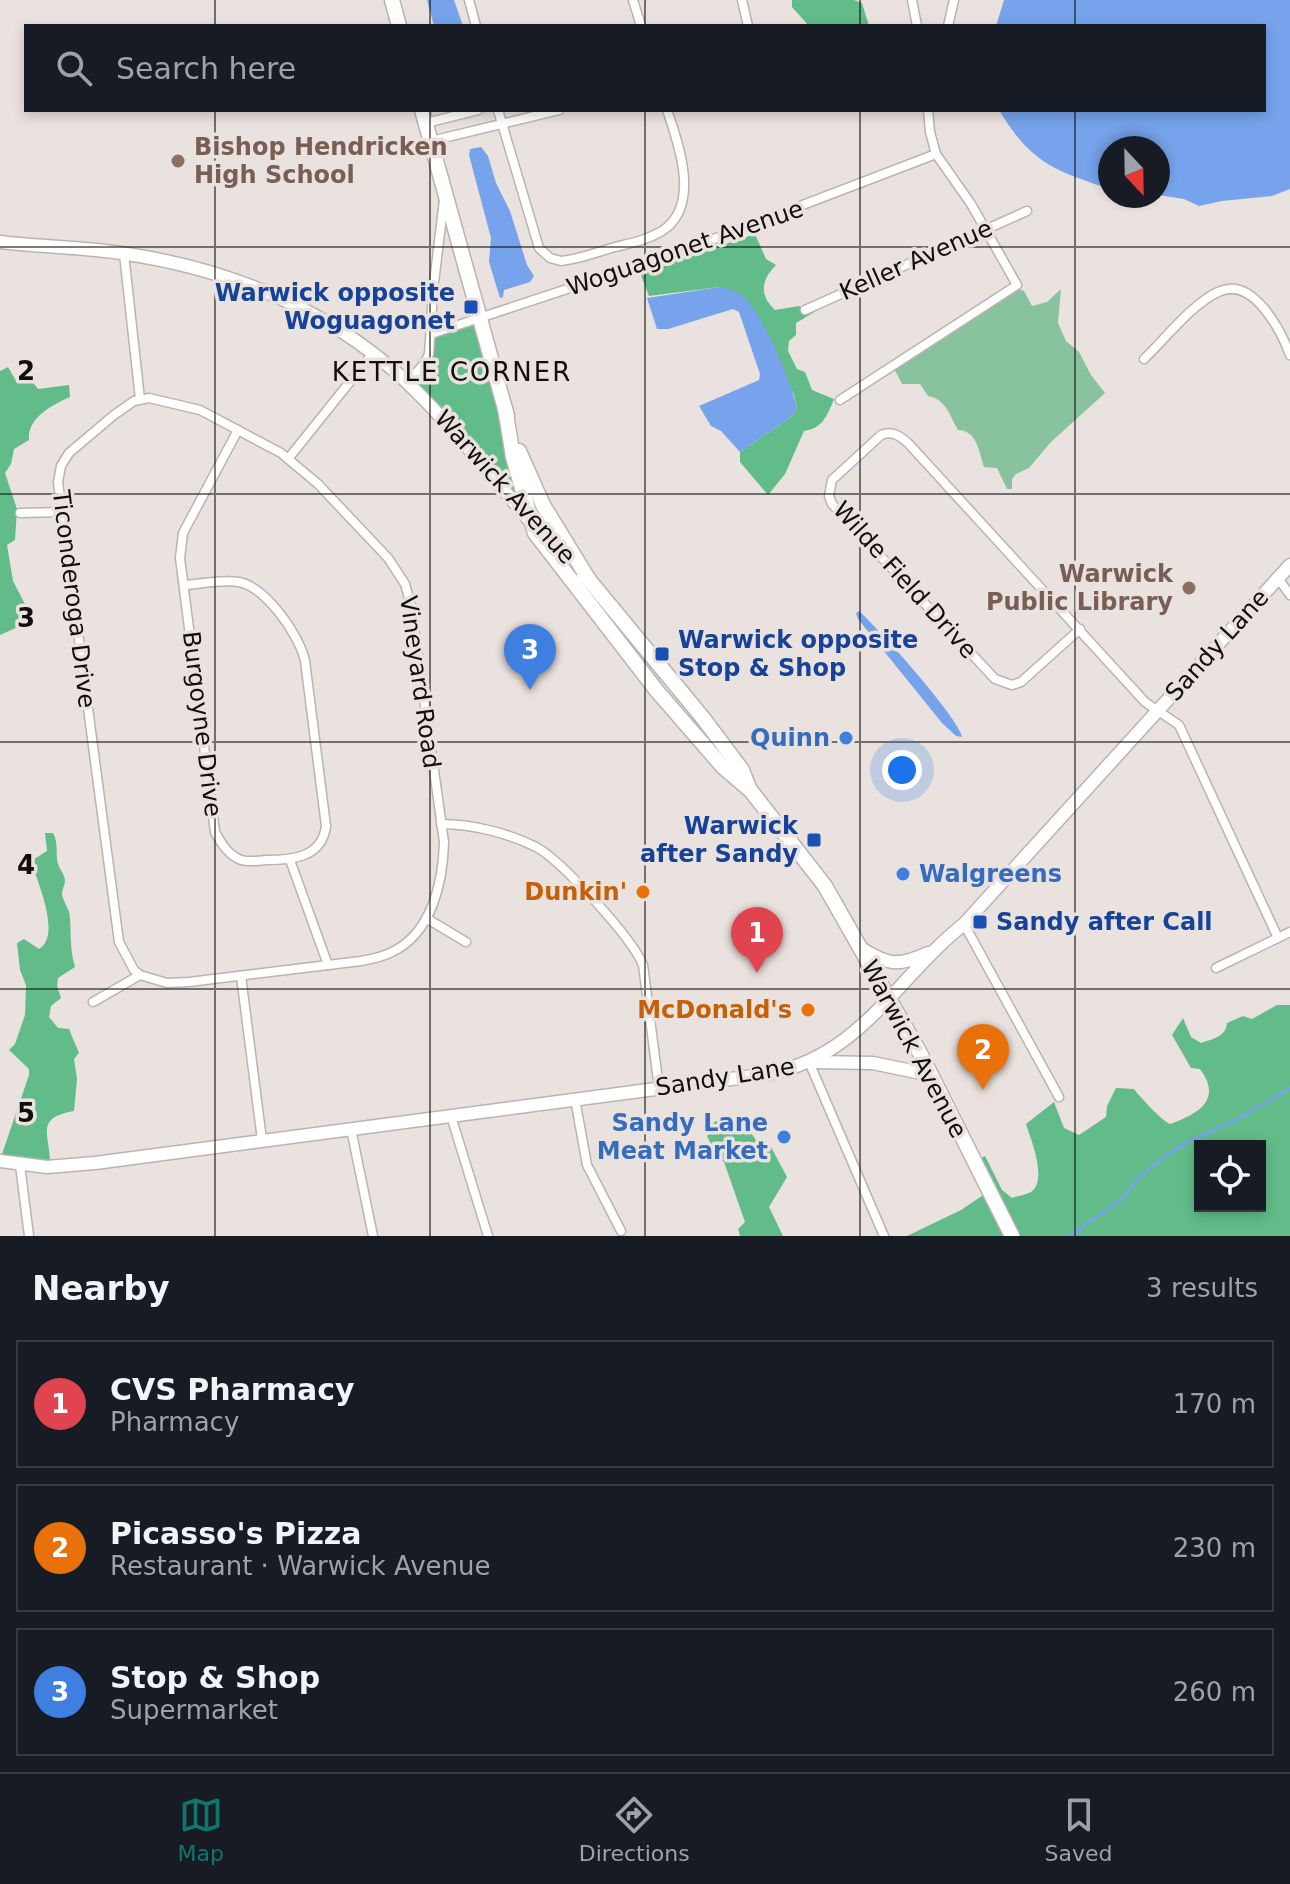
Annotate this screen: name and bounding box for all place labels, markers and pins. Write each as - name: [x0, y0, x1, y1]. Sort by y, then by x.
- place label: Bishop Hendricken High School: [194, 133, 448, 189]
- marker: Bishop Hendricken High School: [169, 152, 187, 170]
- place label: Warwick opposite Woguagonet: [215, 279, 455, 335]
- marker: Warwick opposite Woguagonet: [462, 298, 480, 316]
- place label: Warwick Public Library: [986, 560, 1174, 616]
- marker: Warwick Public Library: [1180, 579, 1198, 597]
- pin: 3: [504, 624, 556, 690]
- place label: Warwick opposite Stop & Shop: [678, 626, 918, 682]
- marker: Warwick opposite Stop & Shop: [653, 645, 671, 663]
- place label: Quinn: [750, 724, 830, 752]
- marker: Quinn: [837, 729, 855, 747]
- place label: Warwick after Sandy: [640, 812, 799, 868]
- marker: Warwick after Sandy: [805, 831, 823, 849]
- place label: Walgreens: [919, 860, 1062, 888]
- marker: Walgreens: [894, 865, 912, 883]
- place label: Dunkin': [524, 878, 627, 906]
- marker: Dunkin': [634, 883, 652, 901]
- pin: 1: [731, 907, 783, 973]
- place label: Sandy after Call: [996, 908, 1213, 936]
- marker: Sandy after Call: [971, 913, 989, 931]
- place label: McDonald's: [637, 996, 792, 1024]
- marker: McDonald's: [799, 1001, 817, 1019]
- pin: 2: [957, 1024, 1009, 1090]
- place label: Sandy Lane Meat Market: [597, 1109, 768, 1165]
- marker: Sandy Lane Meat Market: [775, 1128, 793, 1146]

